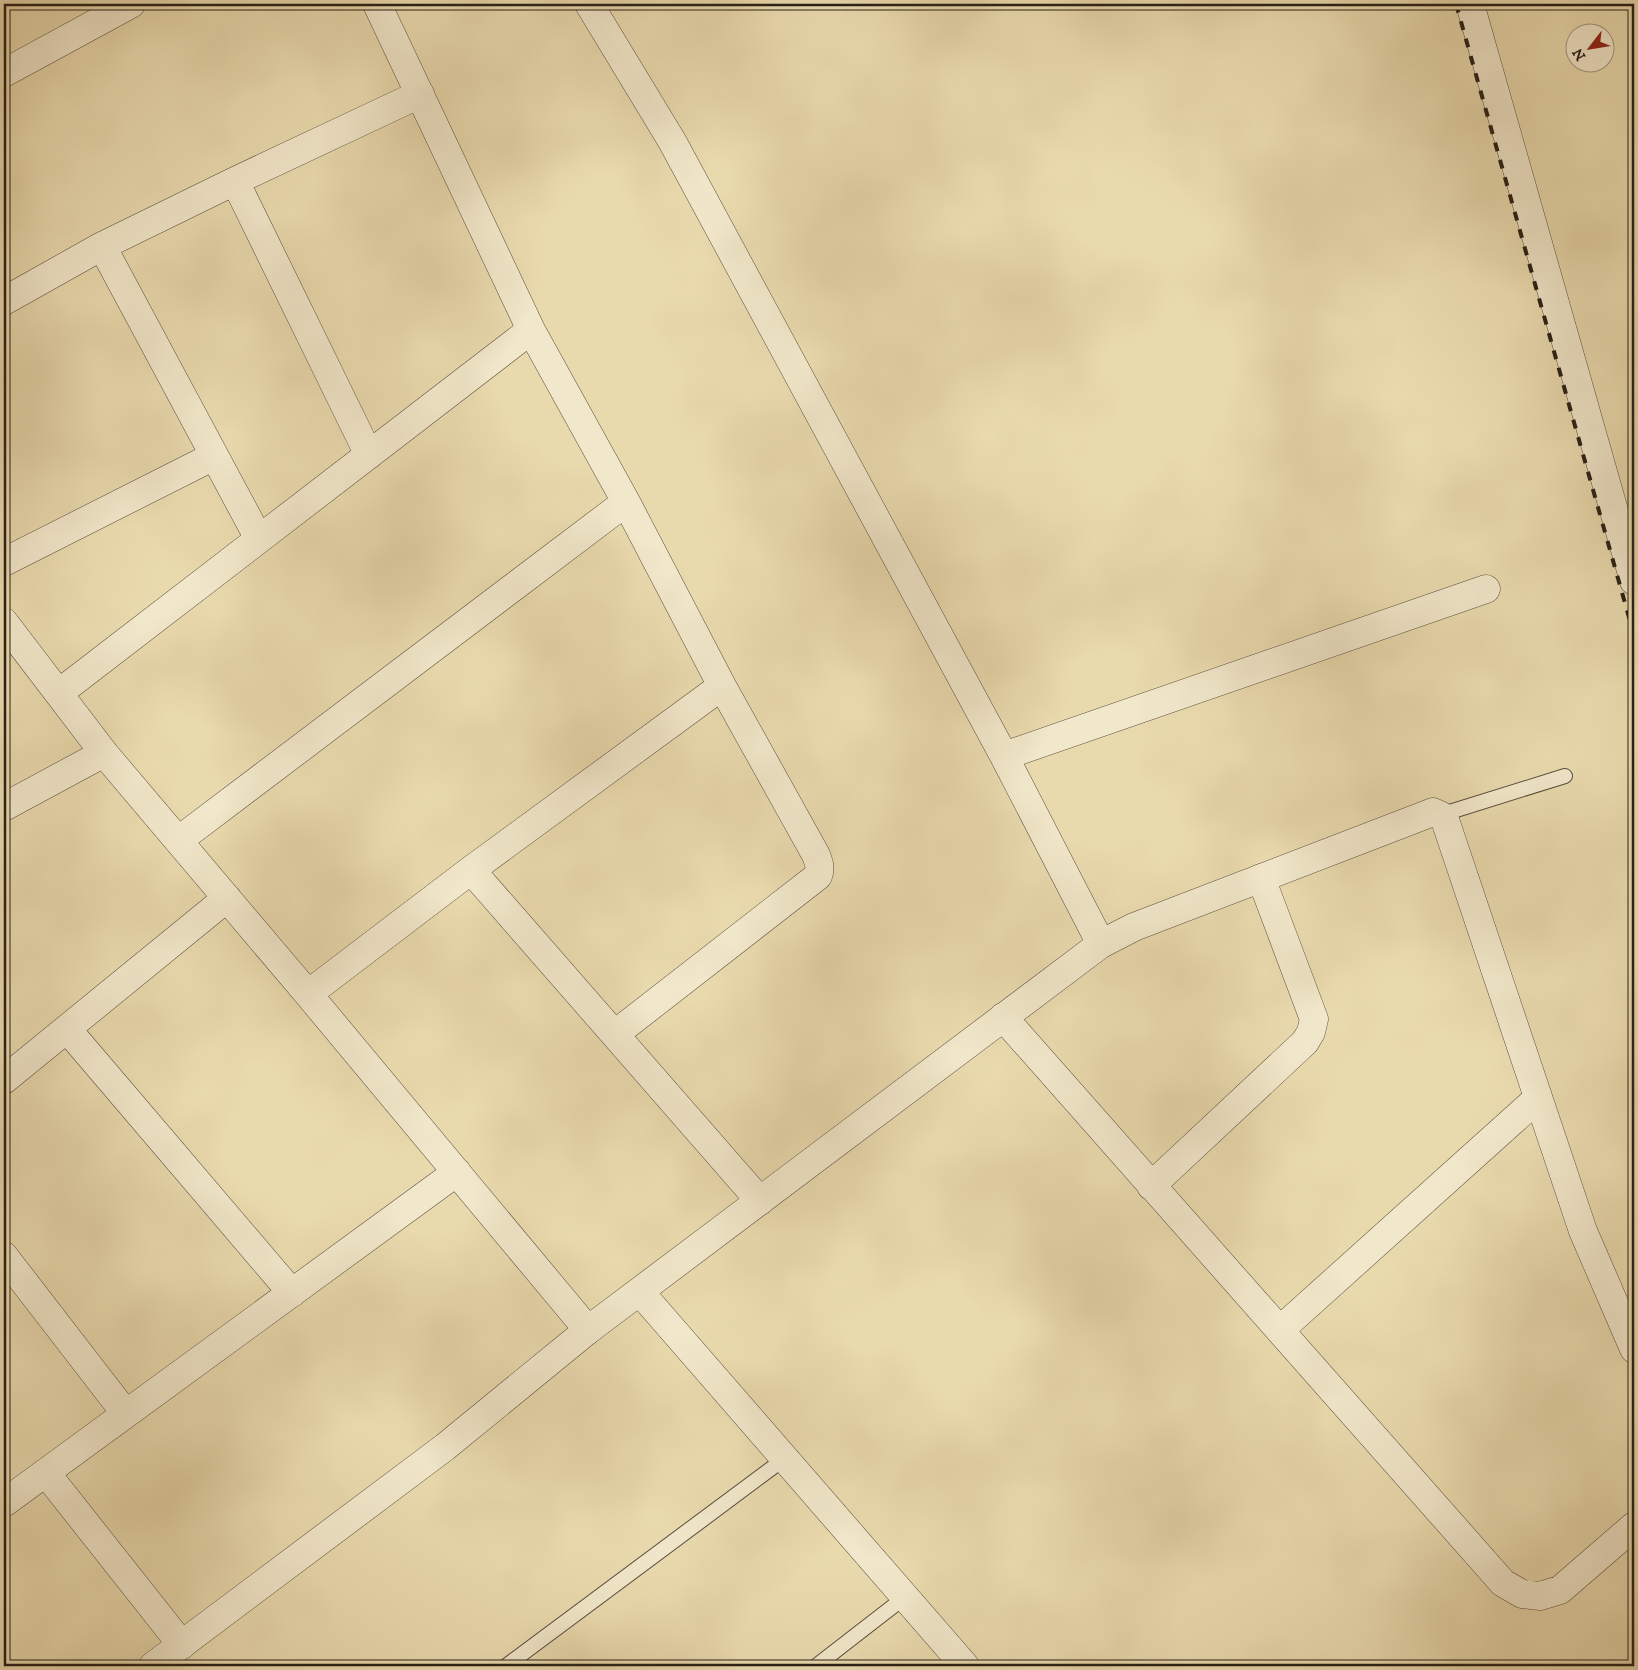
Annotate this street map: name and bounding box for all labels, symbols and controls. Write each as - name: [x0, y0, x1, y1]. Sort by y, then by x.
- north arrow: [1566, 22, 1616, 72]
- text: N: [1569, 44, 1590, 64]

